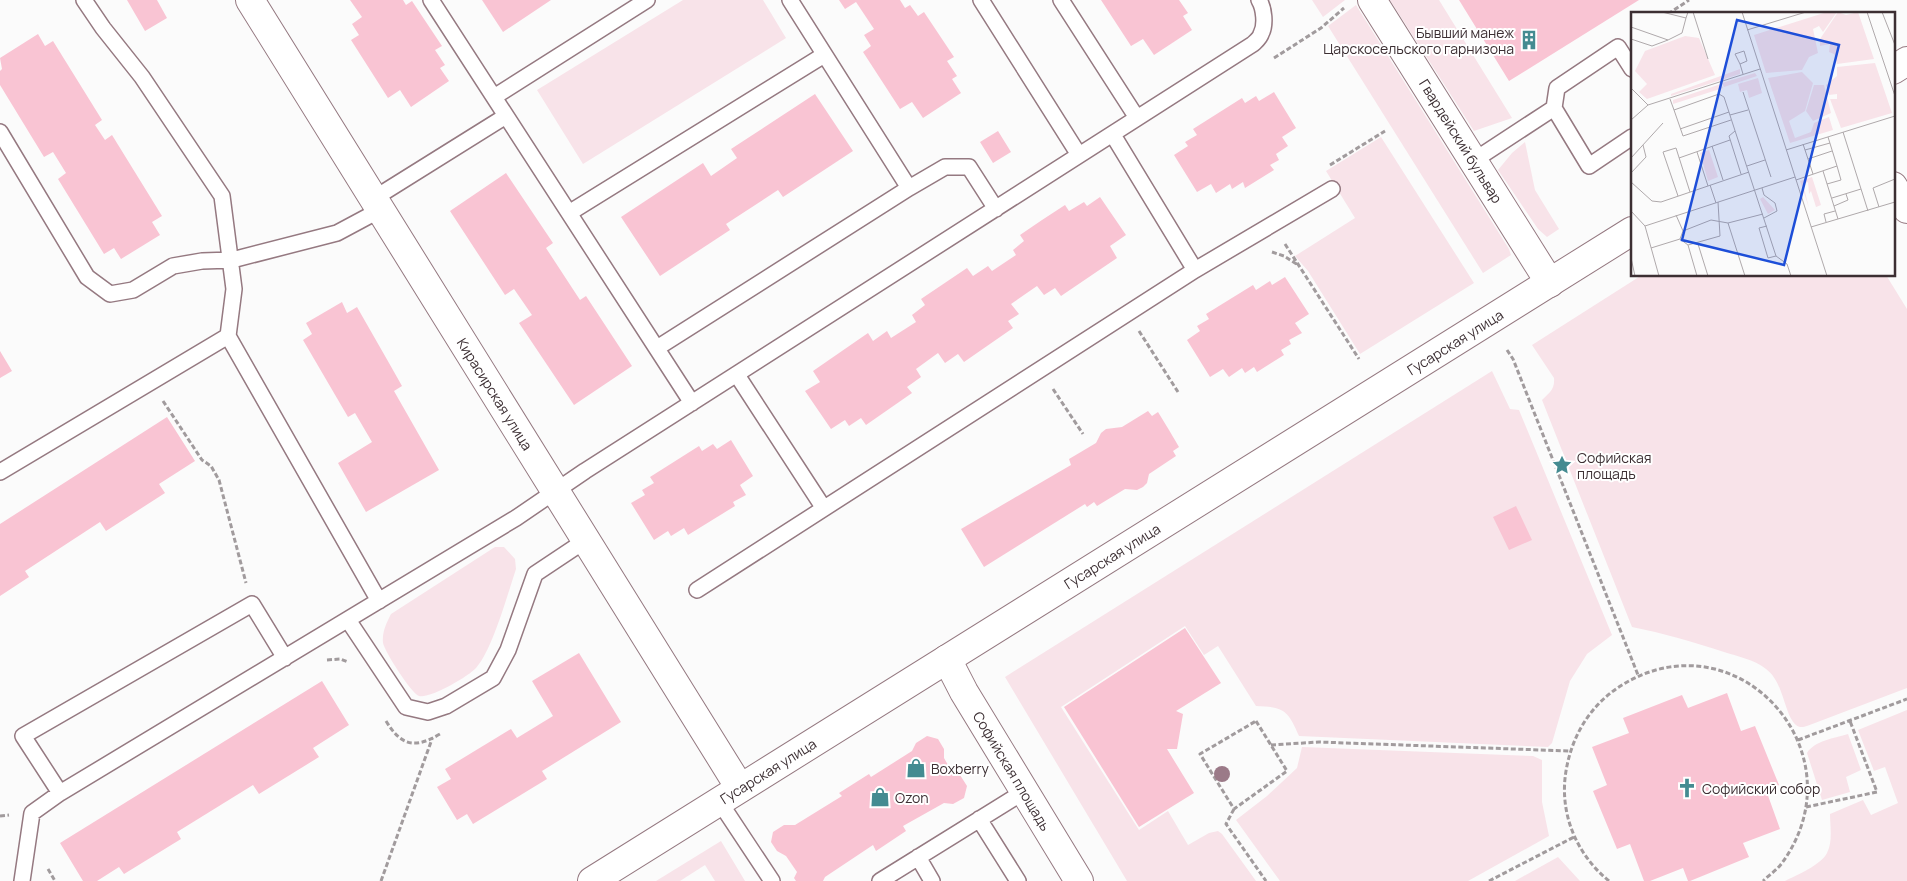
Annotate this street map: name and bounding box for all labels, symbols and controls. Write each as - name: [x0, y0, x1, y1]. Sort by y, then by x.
- inset map: [1631, 12, 1894, 276]
- place label: Бывший манеж Царскосельского гарнизона: [1323, 23, 1514, 58]
- building icon: Бывший манеж Царскосельского гарнизона: [1518, 29, 1540, 51]
- street label: Гвардейский бульвар: [1415, 75, 1507, 207]
- street label: Гусарская улица: [1403, 305, 1507, 379]
- street label: Кирасирская улица: [453, 334, 537, 454]
- place label: Софийская площадь: [1577, 448, 1652, 483]
- place icon: Софийская площадь: [1551, 454, 1573, 476]
- street label: Гусарская улица: [1060, 519, 1164, 593]
- street label: Софийская площадь: [969, 708, 1055, 834]
- street label: Гусарская улица: [716, 734, 820, 808]
- shop icon: Boxberry: [905, 757, 927, 779]
- place label: Boxberry: [931, 759, 990, 778]
- church icon: Софийский собор: [1676, 777, 1698, 799]
- place label: Софийский собор: [1702, 779, 1820, 798]
- shop icon: Ozon: [869, 786, 891, 808]
- place label: Ozon: [895, 788, 929, 807]

